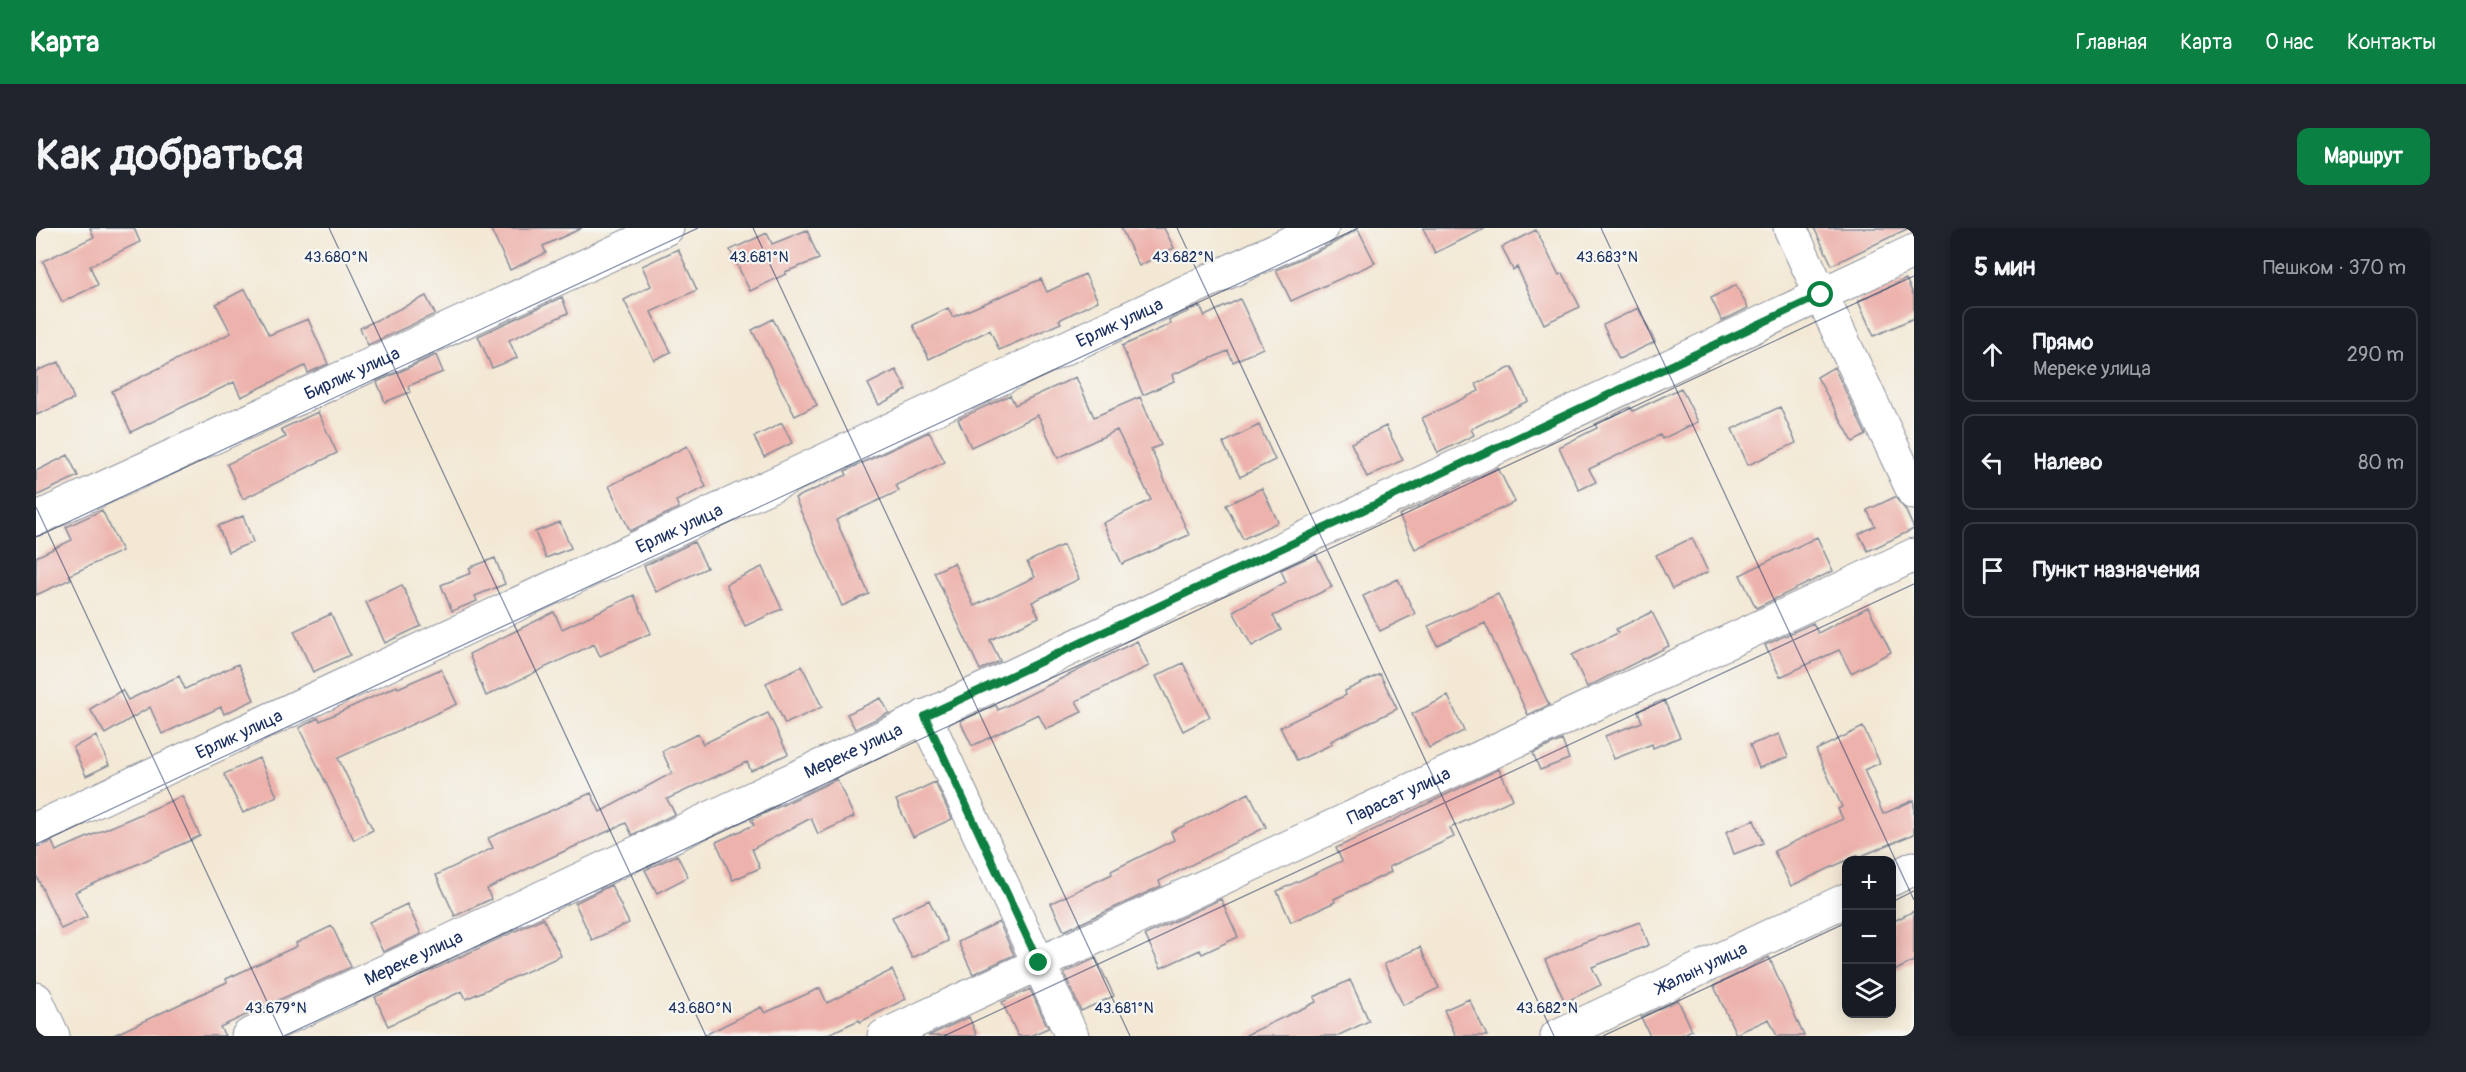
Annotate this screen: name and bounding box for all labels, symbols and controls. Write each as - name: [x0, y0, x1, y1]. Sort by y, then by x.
- text: Карта: [30, 25, 99, 60]
- text: Главная: [2076, 29, 2147, 56]
- text: Карта: [2180, 29, 2232, 56]
- text: О нас: [2265, 29, 2314, 56]
- text: Контакты: [2347, 29, 2436, 56]
- button: Маршрут: [2297, 128, 2430, 185]
- text: Как добраться: [36, 130, 303, 182]
- text: 43.680°N: [304, 248, 368, 267]
- text: 43.681°N: [729, 248, 789, 267]
- text: 43.682°N: [1152, 248, 1214, 267]
- text: 43.683°N: [1576, 248, 1638, 267]
- text: 5 мин: [1974, 251, 2035, 283]
- text: Пешком · 370 m: [2263, 255, 2406, 280]
- route start: [1807, 281, 1833, 307]
- street label: Ерлик улица: [1073, 293, 1167, 353]
- text: Прямо: [2033, 328, 2093, 356]
- icon: ahead: [1976, 338, 2009, 371]
- street label: Бирлик улица: [301, 342, 404, 406]
- text: 290 m: [2347, 342, 2404, 367]
- text: Мереке улица: [2033, 356, 2151, 381]
- icon: left: [1976, 446, 2009, 479]
- text: Налево: [2033, 448, 2102, 476]
- text: 80 m: [2358, 450, 2404, 475]
- street label: Ерлик улица: [632, 499, 727, 559]
- icon: arrive: [1976, 554, 2009, 587]
- text: Пункт назначения: [2033, 556, 2200, 584]
- street label: Ерлик улица: [192, 704, 286, 765]
- street label: Мереке улица: [800, 718, 906, 784]
- street label: Парасат улица: [1344, 762, 1454, 830]
- map controls: [1842, 856, 1896, 1018]
- button: +: [1842, 856, 1896, 910]
- button: −: [1842, 910, 1896, 964]
- street label: Мереке улица: [361, 925, 467, 991]
- street label: Жалын улица: [1650, 937, 1751, 1001]
- route end: [1025, 949, 1051, 975]
- button: layers: [1842, 964, 1896, 1018]
- text: 43.679°N: [245, 999, 307, 1018]
- text: 43.680°N: [668, 999, 732, 1018]
- text: 43.681°N: [1094, 999, 1154, 1018]
- text: 43.682°N: [1516, 999, 1578, 1018]

